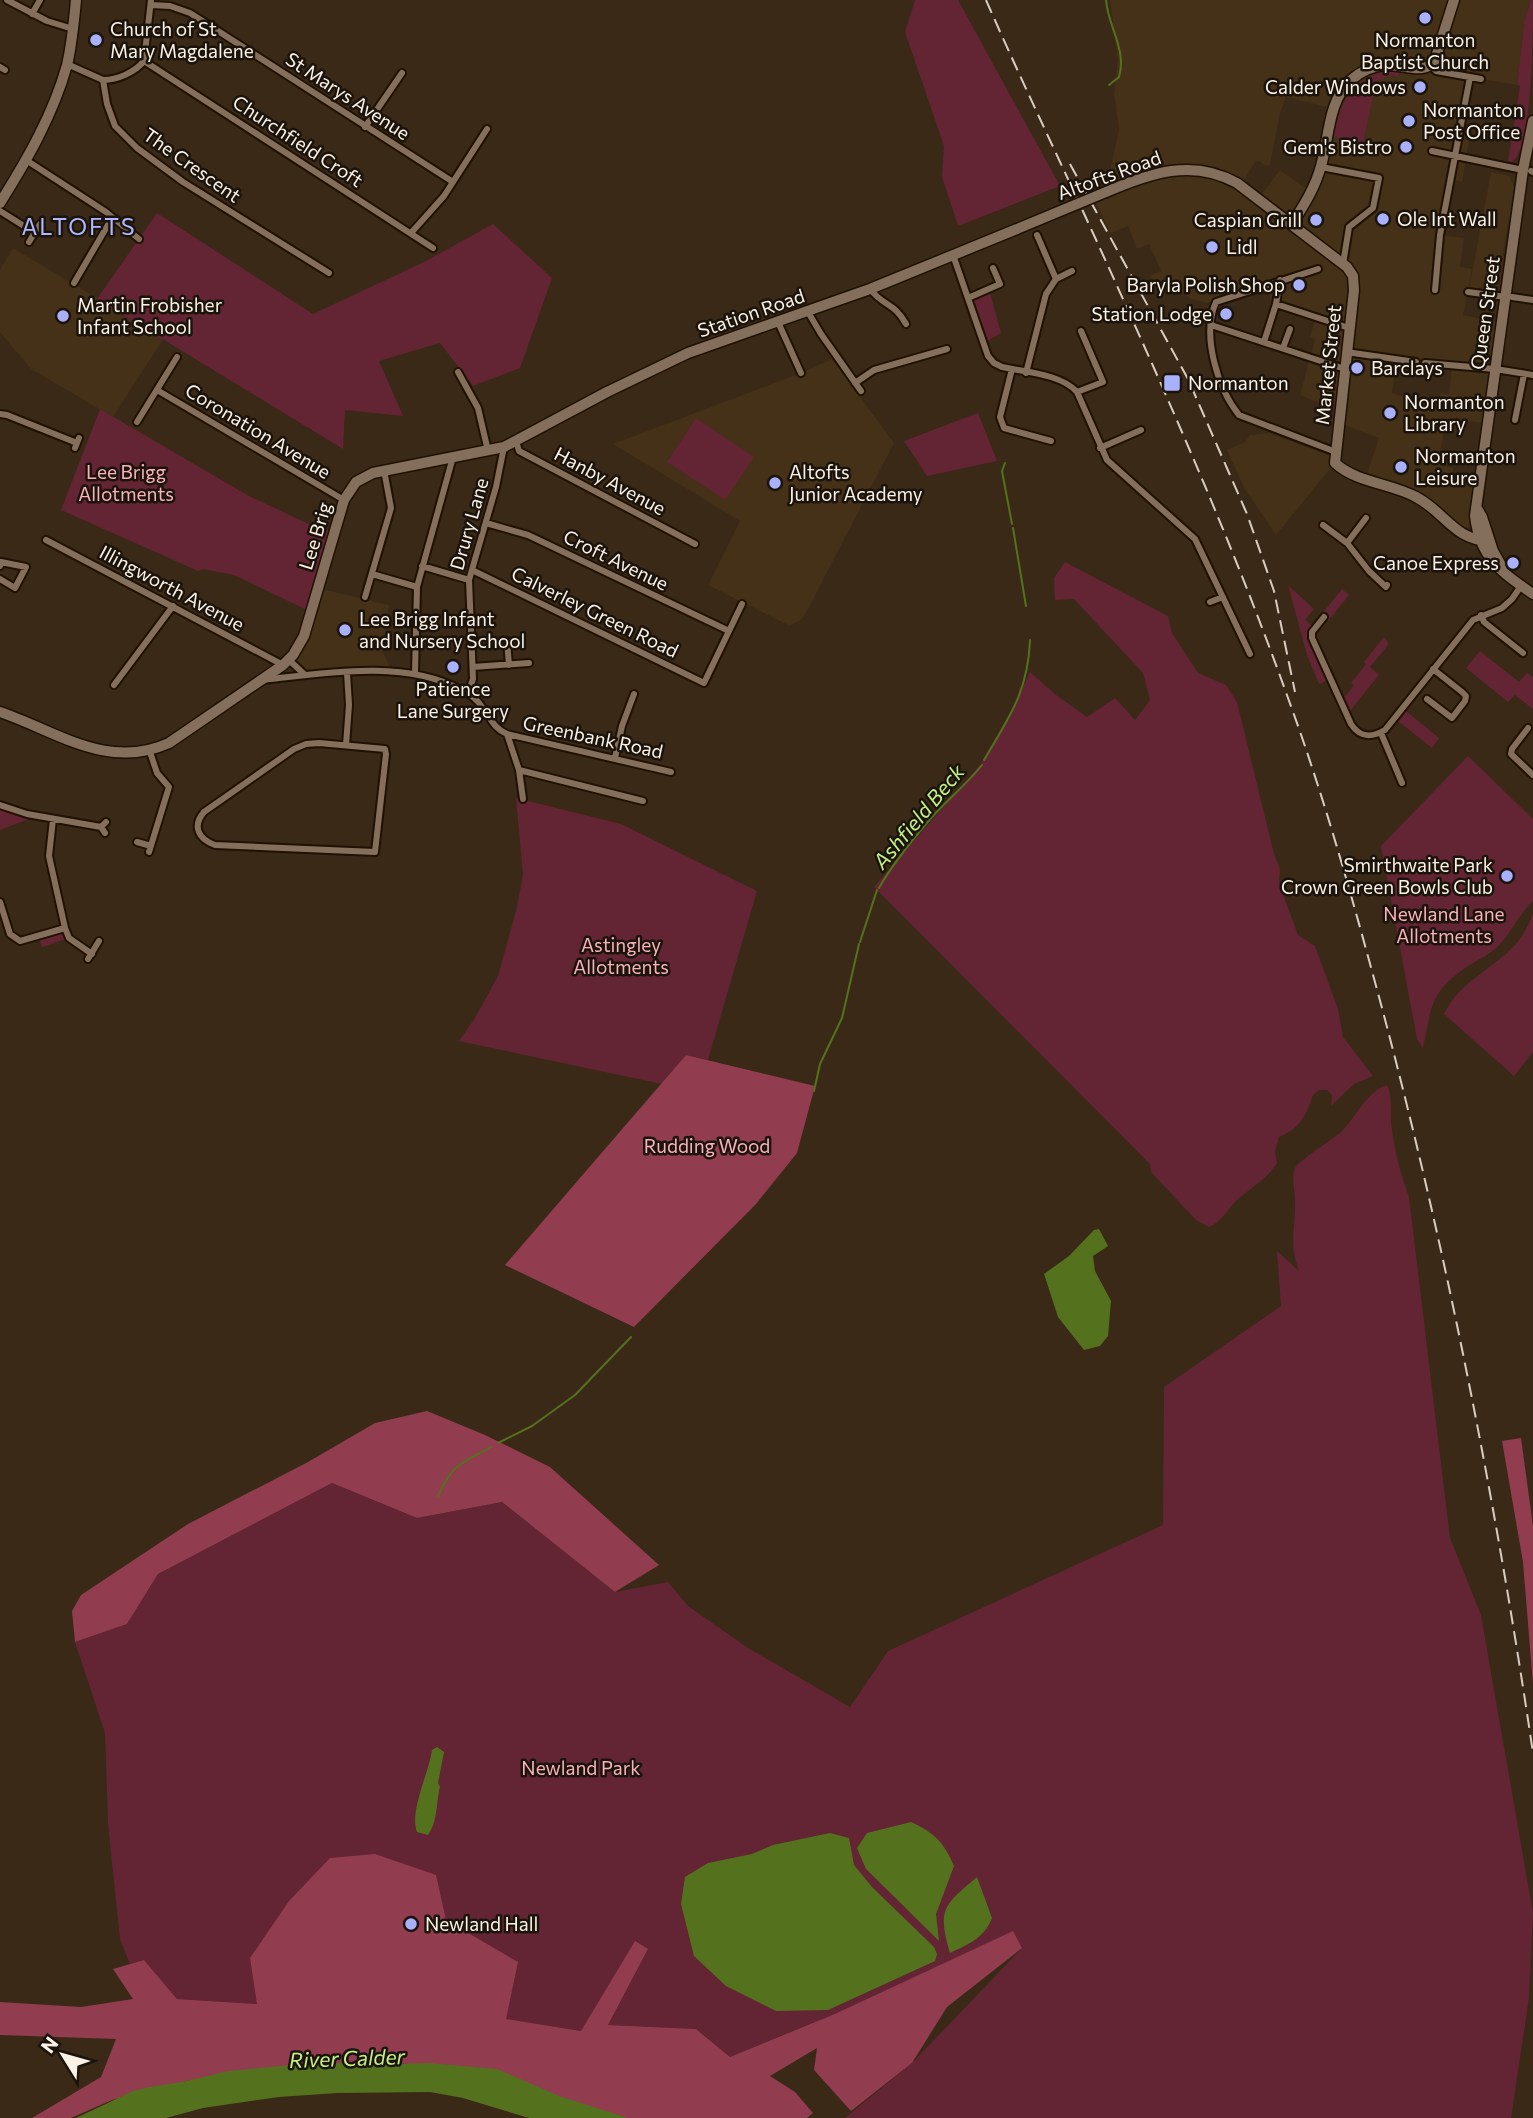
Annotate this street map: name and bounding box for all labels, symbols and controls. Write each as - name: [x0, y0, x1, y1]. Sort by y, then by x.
- marker: Normanton Baptist Church: [1417, 10, 1433, 26]
- place label: Church of St Mary Magdalene: [110, 17, 254, 62]
- place label: Normanton Baptist Church: [1361, 28, 1489, 73]
- marker: Church of St Mary Magdalene: [88, 32, 104, 48]
- street label: St Marys Avenue: [282, 47, 415, 144]
- place label: Calder Windows: [1265, 75, 1406, 98]
- marker: Calder Windows: [1412, 79, 1428, 95]
- street label: Churchfield Croft: [229, 90, 368, 191]
- place label: Normanton Post Office: [1423, 98, 1524, 143]
- marker: Normanton Post Office: [1401, 113, 1417, 129]
- street label: The Crescent: [139, 123, 246, 207]
- place label: Gem's Bistro: [1283, 135, 1392, 158]
- marker: Gem's Bistro: [1398, 139, 1414, 155]
- street label: Altofts Road: [1054, 145, 1164, 204]
- place label: Ole Int Wall: [1397, 207, 1497, 230]
- place label: Caspian Grill: [1194, 208, 1302, 231]
- marker: Ole Int Wall: [1375, 211, 1391, 227]
- district label: ALTOFTS: [21, 212, 137, 240]
- marker: Caspian Grill: [1308, 212, 1324, 228]
- place label: Lidl: [1226, 235, 1258, 258]
- marker: Lidl: [1204, 239, 1220, 255]
- street label: Queen Street: [1465, 254, 1504, 371]
- place label: Baryla Polish Shop: [1127, 273, 1285, 296]
- marker: Baryla Polish Shop: [1291, 277, 1307, 293]
- street label: Station Road: [694, 283, 807, 342]
- place label: Martin Frobisher Infant School: [77, 293, 223, 338]
- place label: Station Lodge: [1091, 302, 1212, 325]
- street label: Market Street: [1310, 304, 1345, 426]
- marker: Station Lodge: [1218, 306, 1234, 322]
- marker: Martin Frobisher Infant School: [55, 308, 71, 324]
- place label: Barclays: [1371, 356, 1443, 379]
- marker: Barclays: [1349, 360, 1365, 376]
- place label: Normanton: [1188, 371, 1289, 394]
- marker: Normanton: [1162, 373, 1182, 393]
- street label: Coronation Avenue: [181, 378, 335, 483]
- place label: Normanton Library: [1404, 390, 1505, 435]
- marker: Normanton Library: [1382, 405, 1398, 421]
- street label: Hanby Avenue: [551, 442, 670, 520]
- place label: Normanton Leisure: [1415, 444, 1516, 489]
- marker: Normanton Leisure: [1393, 459, 1409, 475]
- park label: Lee Brigg Allotments: [78, 460, 174, 505]
- place label: Altofts Junior Academy: [789, 460, 923, 505]
- street label: Drury Lane: [444, 475, 493, 573]
- marker: Altofts Junior Academy: [767, 475, 783, 491]
- street label: Lee Brig: [293, 499, 336, 572]
- street label: Croft Avenue: [560, 524, 672, 595]
- street label: Illingworth Avenue: [96, 540, 248, 635]
- place label: Canoe Express: [1373, 551, 1499, 574]
- marker: Canoe Express: [1505, 555, 1521, 571]
- street label: Calverley Green Road: [508, 561, 683, 662]
- place label: Lee Brigg Infant and Nursery School: [359, 607, 525, 652]
- marker: Lee Brigg Infant and Nursery School: [337, 622, 353, 638]
- marker: Patience Lane Surgery: [445, 659, 461, 675]
- place label: Patience Lane Surgery: [397, 677, 509, 722]
- street label: Greenbank Road: [521, 710, 665, 763]
- water label: Ashfield Beck: [866, 758, 969, 874]
- place label: Smirthwaite Park Crown Green Bowls Club: [1281, 853, 1493, 898]
- marker: Smirthwaite Park Crown Green Bowls Club: [1499, 868, 1515, 884]
- park label: Newland Lane Allotments: [1383, 902, 1505, 947]
- park label: Astingley Allotments: [573, 933, 669, 978]
- park label: Rudding Wood: [644, 1134, 770, 1157]
- park label: Newland Park: [521, 1756, 641, 1779]
- place label: Newland Hall: [425, 1912, 538, 1935]
- marker: Newland Hall: [403, 1916, 419, 1932]
- north arrow: [28, 2020, 98, 2090]
- text: N: [36, 2032, 63, 2057]
- water label: River Calder: [289, 2043, 406, 2072]

